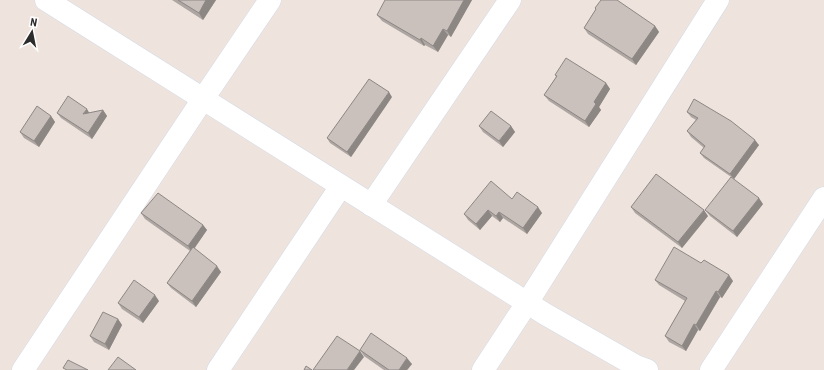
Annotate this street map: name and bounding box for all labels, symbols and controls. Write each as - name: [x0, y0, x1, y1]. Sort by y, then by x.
- north arrow: [12, 12, 52, 52]
- text: N: [29, 16, 38, 30]

